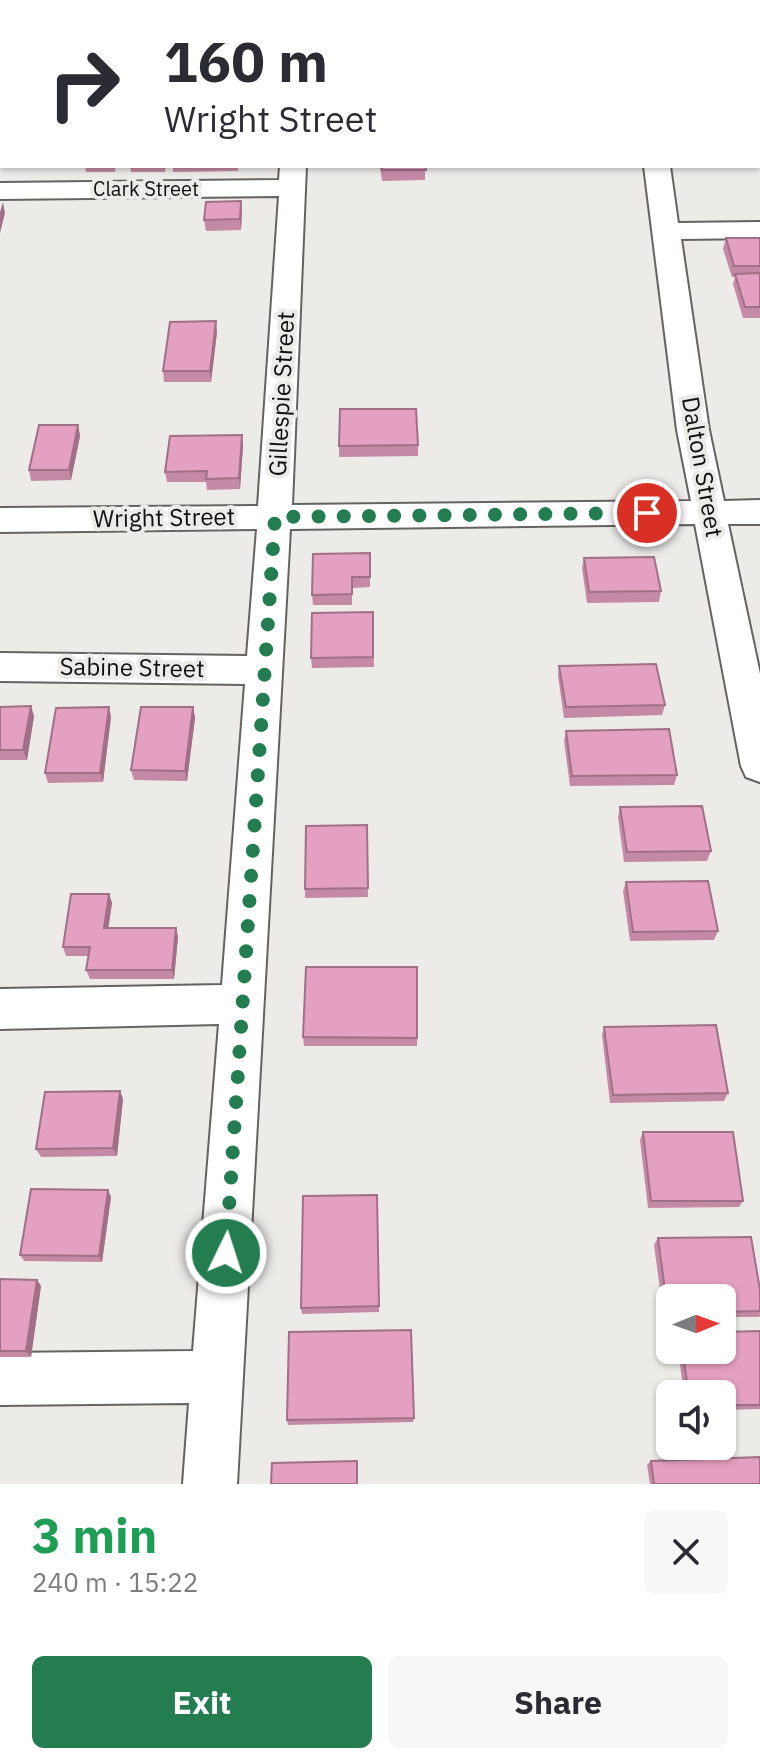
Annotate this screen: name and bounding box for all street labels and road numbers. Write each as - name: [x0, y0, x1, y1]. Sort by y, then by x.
- street label: Clark Street: [93, 175, 199, 202]
- street label: Gillespie Street: [261, 311, 301, 477]
- street label: Dalton Street: [675, 394, 731, 540]
- street label: Wright Street: [93, 500, 235, 534]
- street label: Sabine Street: [59, 650, 205, 684]

